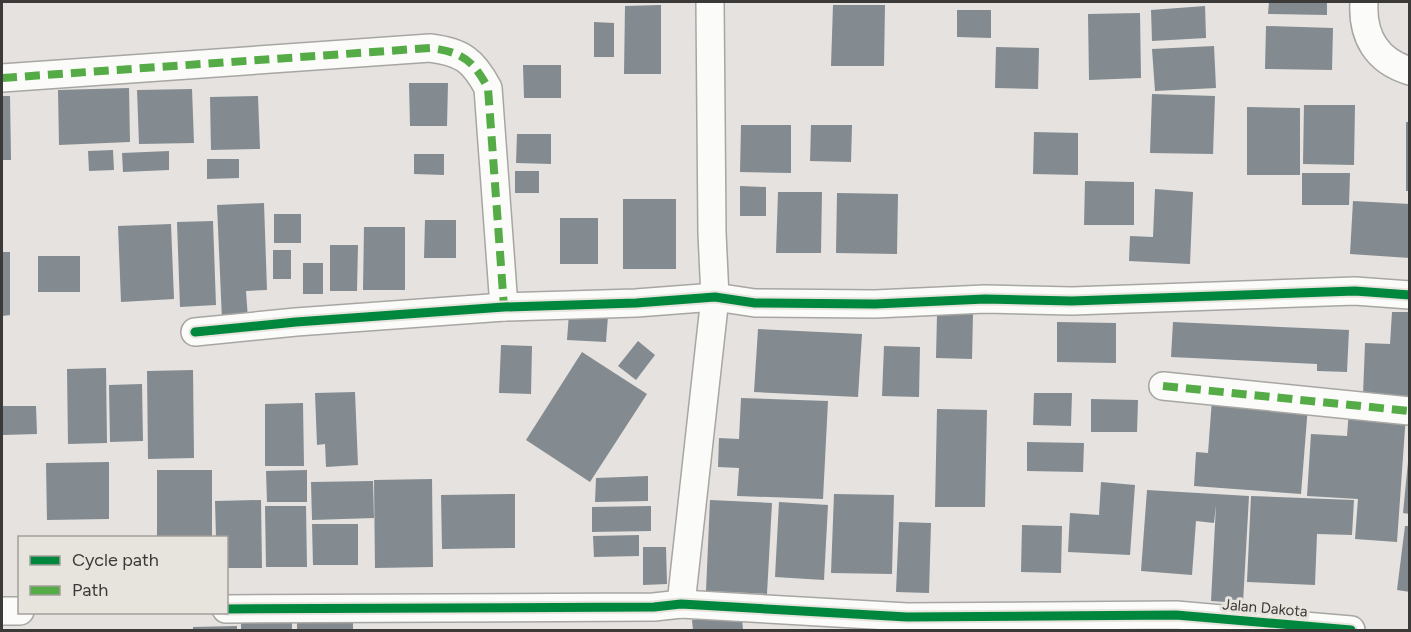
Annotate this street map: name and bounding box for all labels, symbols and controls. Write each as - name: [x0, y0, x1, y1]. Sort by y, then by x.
- legend: [18, 536, 228, 614]
- text: Cycle path: [72, 549, 159, 571]
- text: Path: [72, 579, 108, 601]
- street label: Jalan Dakota: [1222, 595, 1308, 621]

